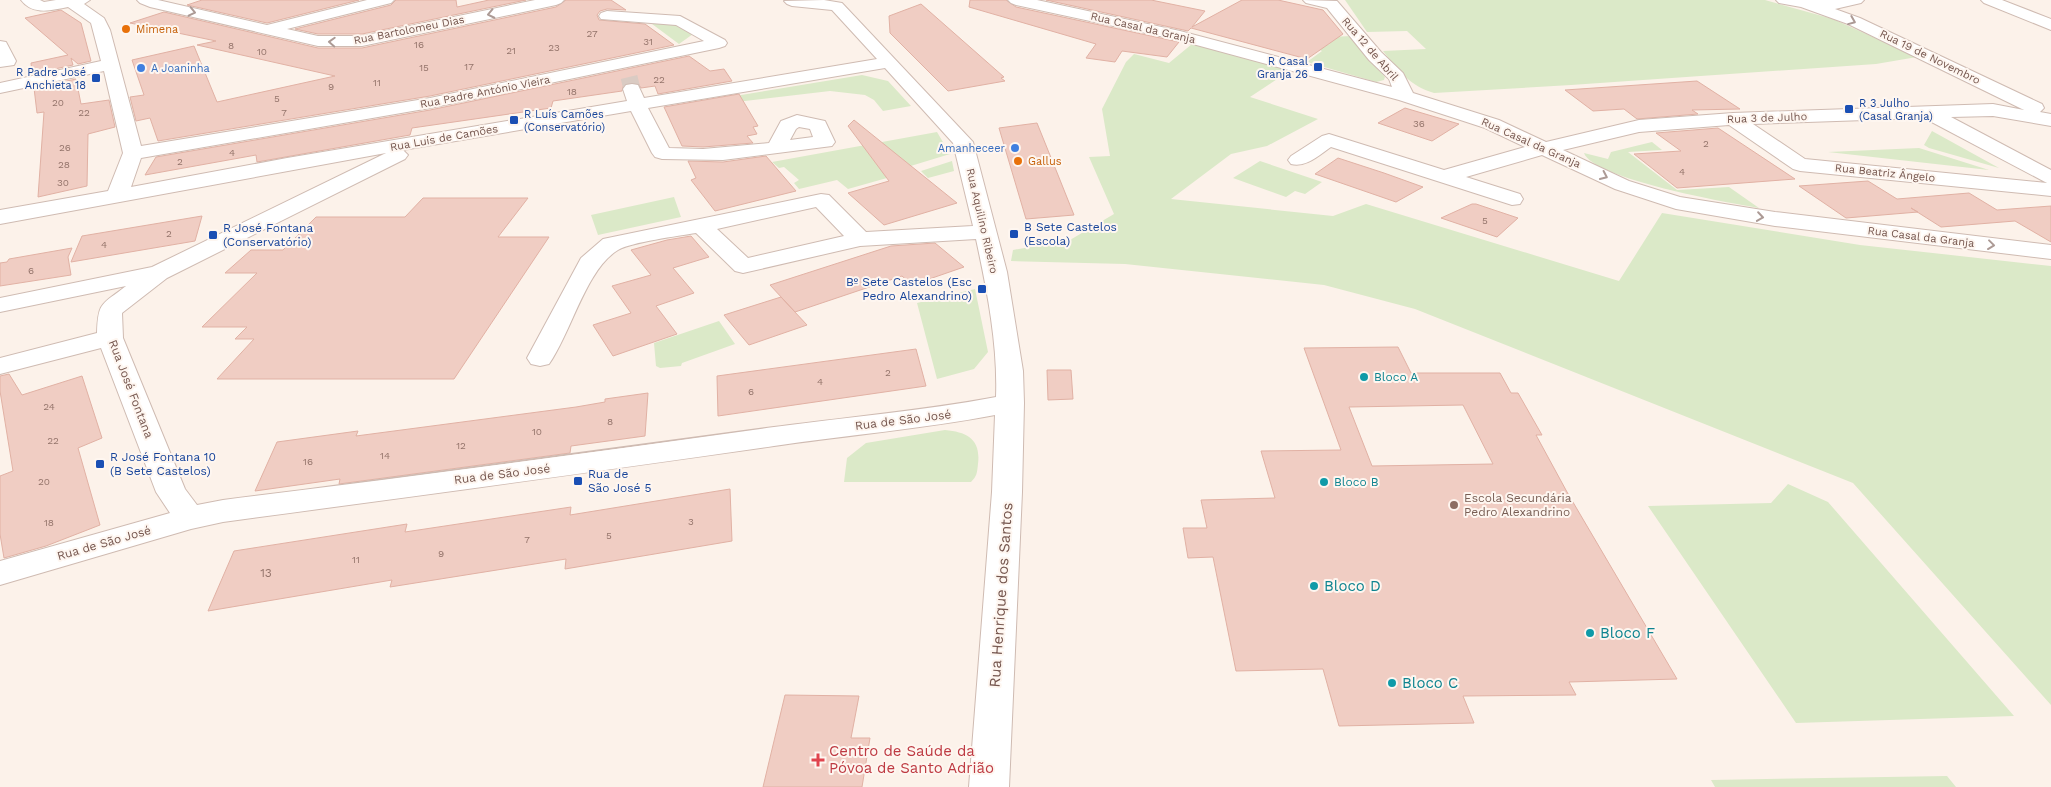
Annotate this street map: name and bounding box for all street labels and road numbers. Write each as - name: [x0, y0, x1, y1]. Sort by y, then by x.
- street label: Rua Casal da Granja: [1089, 10, 1197, 46]
- street label: Rua Bartolomeu Dias: [352, 13, 466, 47]
- street label: Rua 12 de Abril: [1339, 15, 1401, 84]
- street label: Rua 19 de Novembro: [1878, 27, 1982, 87]
- street label: Rua Padre António Vieira: [419, 73, 551, 111]
- street label: Rua 3 de Julho: [1727, 110, 1807, 126]
- street label: Rua Casal da Granja: [1479, 115, 1583, 171]
- street label: Rua Luís de Camões: [389, 122, 499, 154]
- street label: Rua Beatriz Ângelo: [1834, 160, 1936, 185]
- street label: Rua Aquilino Ribeiro: [964, 167, 1000, 275]
- street label: Rua Casal da Granja: [1867, 224, 1975, 250]
- street label: Rua José Fontana: [106, 338, 156, 440]
- street label: Rua de São José: [854, 407, 952, 433]
- street label: Rua de São José: [453, 461, 551, 487]
- street label: Rua Henrique dos Santos: [986, 502, 1016, 688]
- street label: Rua de São José: [55, 523, 153, 563]

